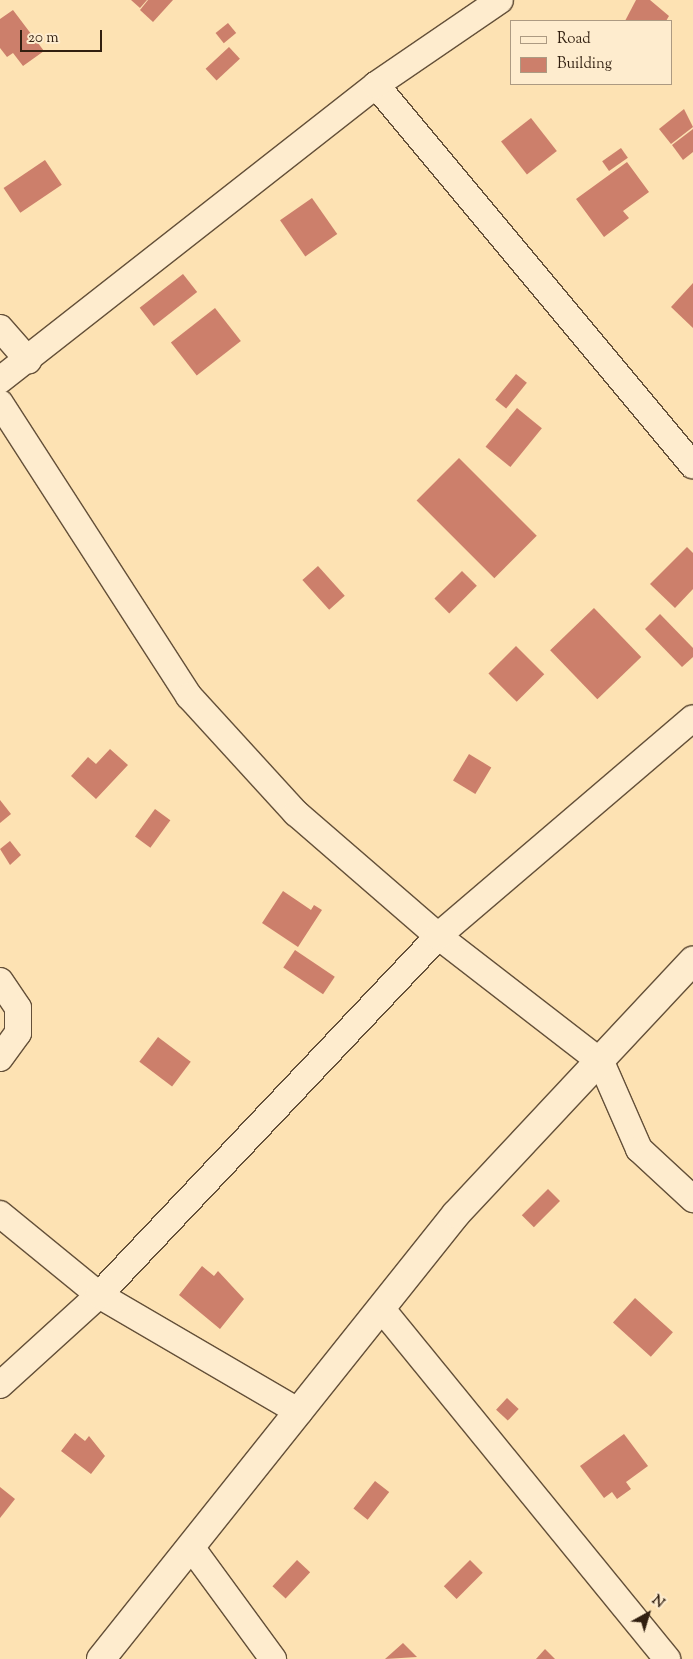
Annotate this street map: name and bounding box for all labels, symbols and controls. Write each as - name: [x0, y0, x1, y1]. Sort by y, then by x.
- scale bar: [22, 20, 105, 52]
- legend: [510, 20, 673, 85]
- text: 20 m: [28, 28, 59, 49]
- text: Road: [557, 29, 591, 50]
- text: Building: [557, 54, 612, 75]
- north arrow: [623, 1589, 673, 1639]
- text: N: [647, 1591, 668, 1614]

